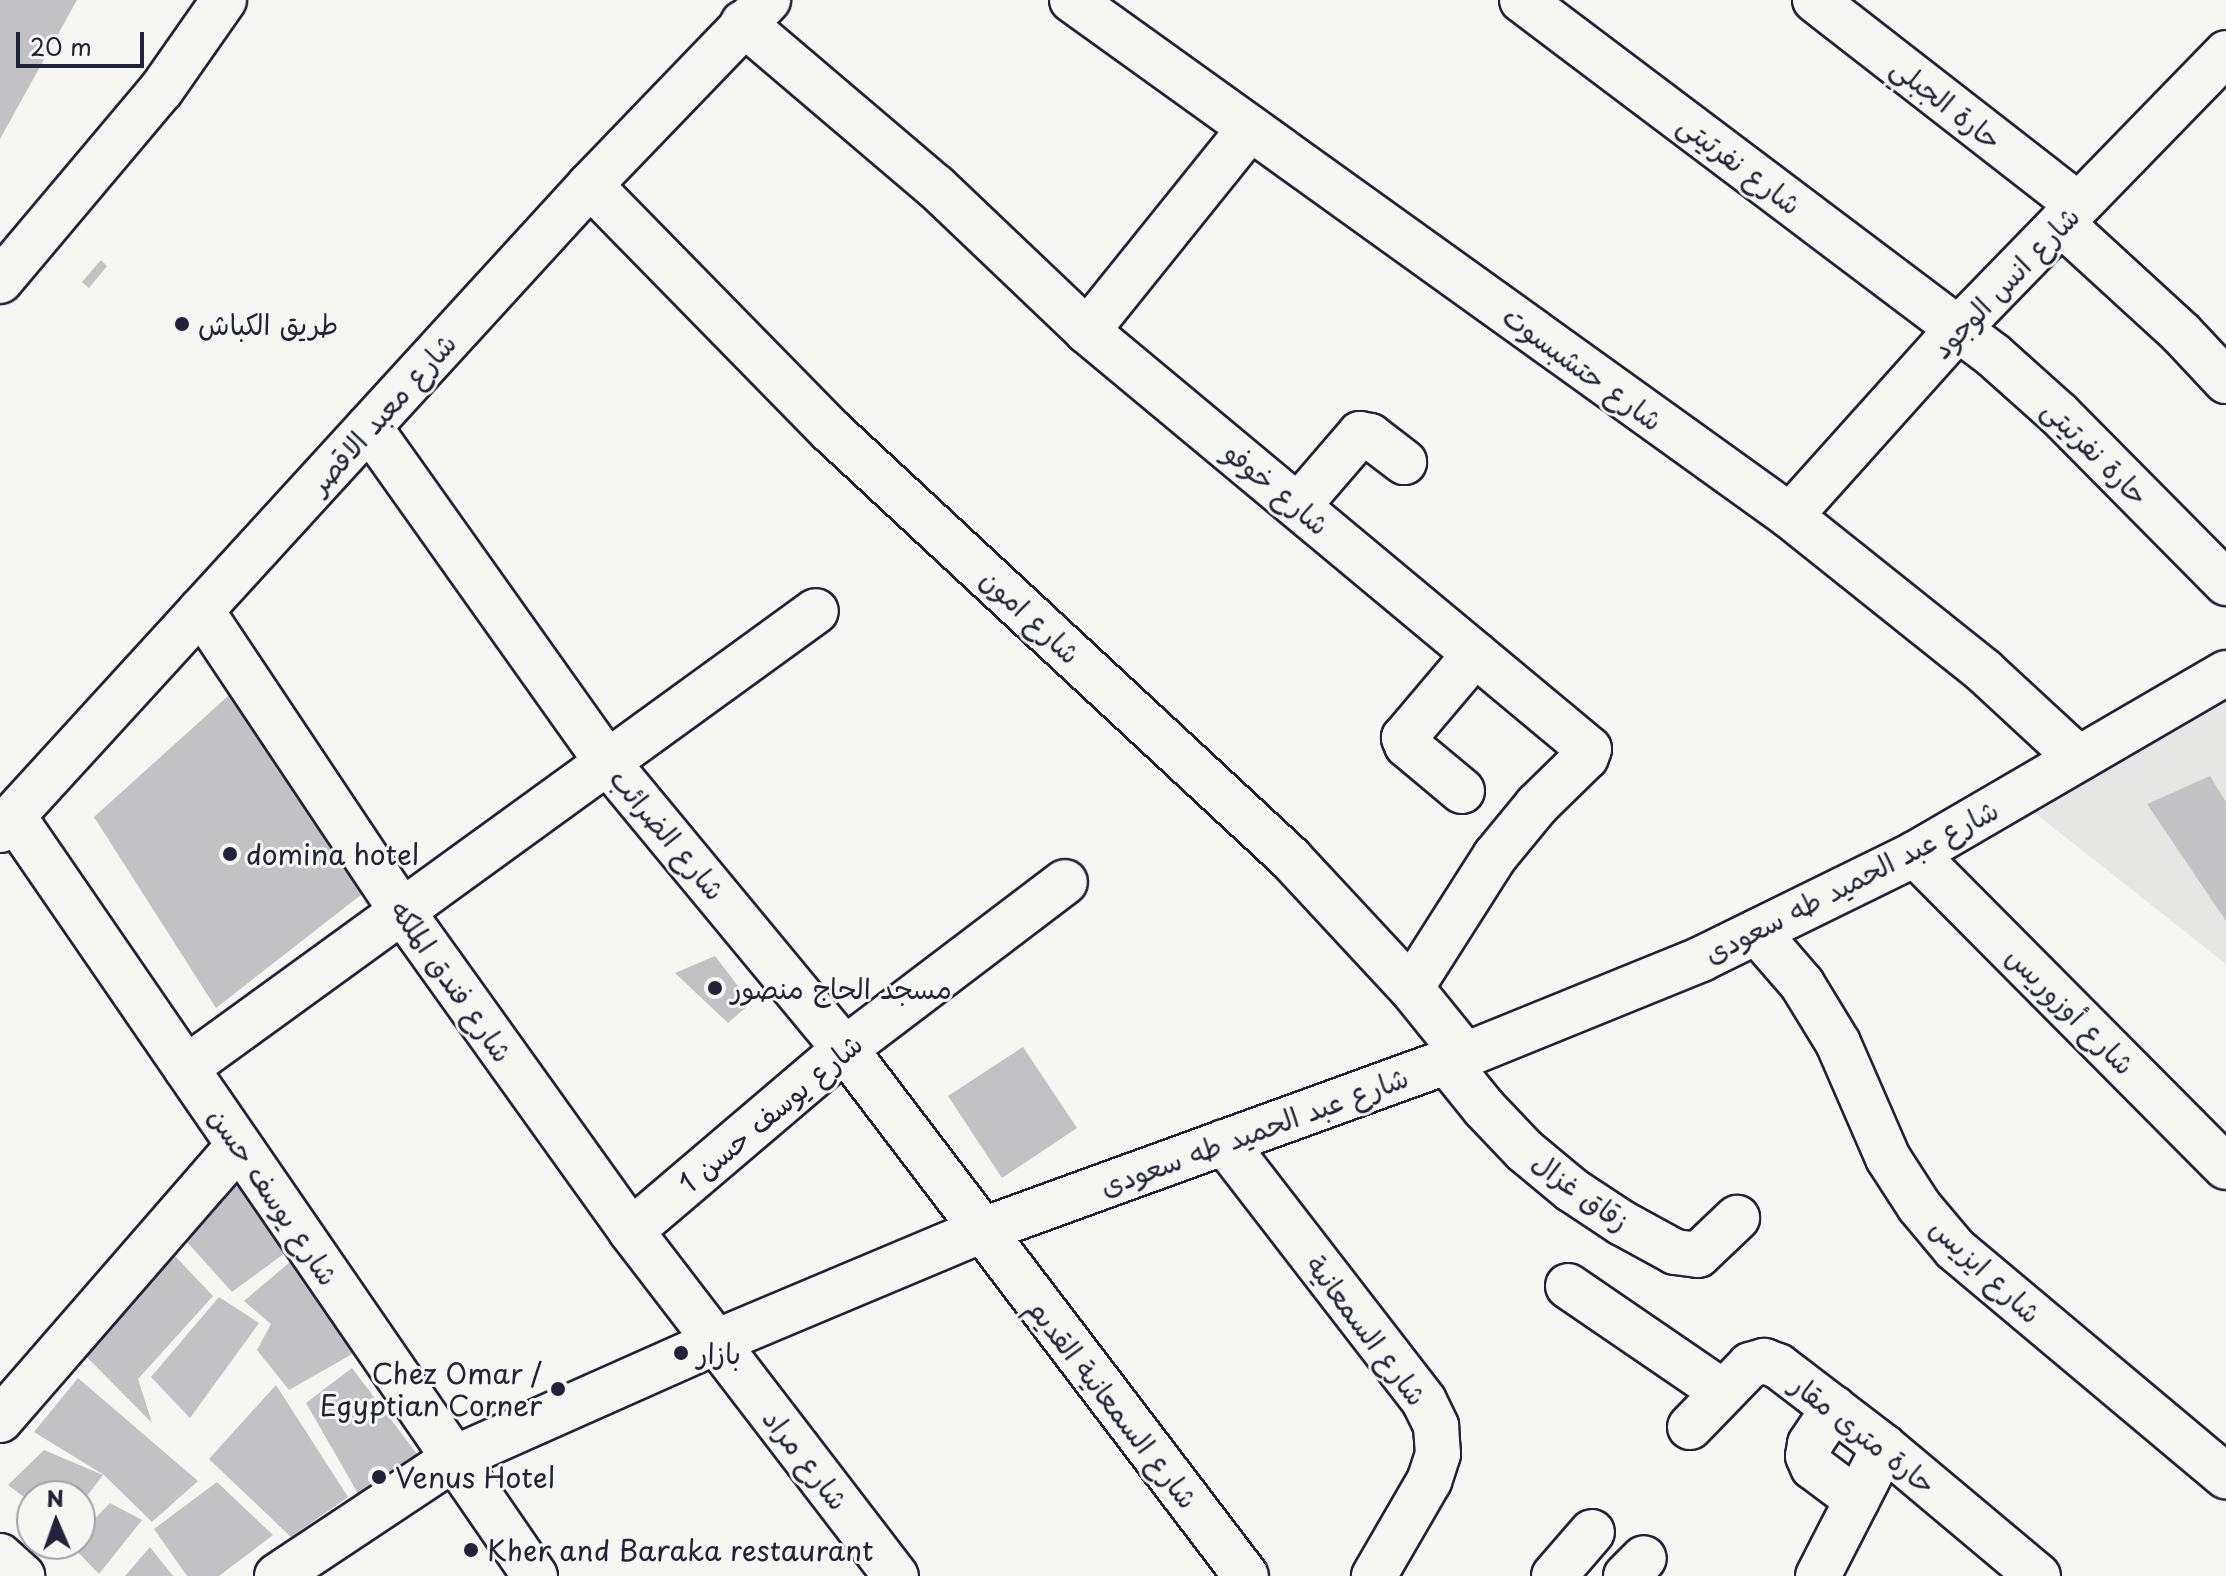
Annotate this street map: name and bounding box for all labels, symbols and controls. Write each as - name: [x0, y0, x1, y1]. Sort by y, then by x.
- scale bar: [20, 16, 148, 66]
- text: 20 m: [30, 28, 92, 64]
- street label: حارة الجبلي: [1885, 50, 2009, 156]
- street label: شارع نفرتيتى: [1672, 107, 1808, 221]
- street label: شارع انس الوجود: [1924, 199, 2086, 365]
- street label: شارع حتشبسوت: [1497, 299, 1669, 437]
- place label: طريق الكباش: [198, 307, 338, 341]
- marker: طريق الكباش: [173, 315, 191, 333]
- street label: شارع معبد الاقصر: [301, 326, 463, 500]
- street label: حارة نفرتيتى: [2036, 392, 2156, 512]
- street label: شارع خوفو: [1218, 435, 1336, 541]
- street label: شارع امون: [974, 562, 1088, 670]
- street label: شارع الضرائب: [603, 762, 733, 906]
- street label: شارع عبد الحميد طه سعودى: [1698, 792, 2004, 970]
- place label: domina hotel: [246, 837, 420, 871]
- marker: domina hotel: [221, 845, 239, 863]
- street label: شارع فندق الملكه: [384, 894, 520, 1068]
- street label: شارع أوزوريس: [2000, 939, 2142, 1081]
- place label: مسجد الحاج منصور: [731, 971, 952, 1005]
- marker: مسجد الحاج منصور: [706, 979, 724, 997]
- street label: شارع يوسف حسن 1: [671, 1026, 869, 1200]
- street label: شارع عبد الحميد طه سعودى: [1095, 1060, 1413, 1202]
- street label: شارع يوسف حسن: [202, 1101, 346, 1291]
- street label: زقاق غزال: [1526, 1145, 1636, 1237]
- street label: شارع ايزيس: [1924, 1210, 2048, 1330]
- street label: شارع السمعانية: [1300, 1248, 1434, 1412]
- street label: شارع السمعانية القديم: [1021, 1291, 1205, 1515]
- place label: بازار: [697, 1336, 741, 1370]
- marker: بازار: [672, 1344, 690, 1362]
- place label: Chez Omar / Egyptian Corner: [320, 1356, 542, 1422]
- street label: حارة مترى مقار: [1785, 1367, 1943, 1501]
- marker: Chez Omar / Egyptian Corner: [549, 1380, 567, 1398]
- street label: شارع مراد: [756, 1402, 856, 1516]
- place label: Venus Hotel: [395, 1460, 553, 1494]
- marker: Venus Hotel: [370, 1468, 388, 1486]
- north arrow: [16, 1480, 96, 1560]
- text: N: [46, 1481, 65, 1514]
- place label: Kher and Baraka restaurant: [487, 1533, 875, 1567]
- marker: Kher and Baraka restaurant: [462, 1541, 480, 1559]

